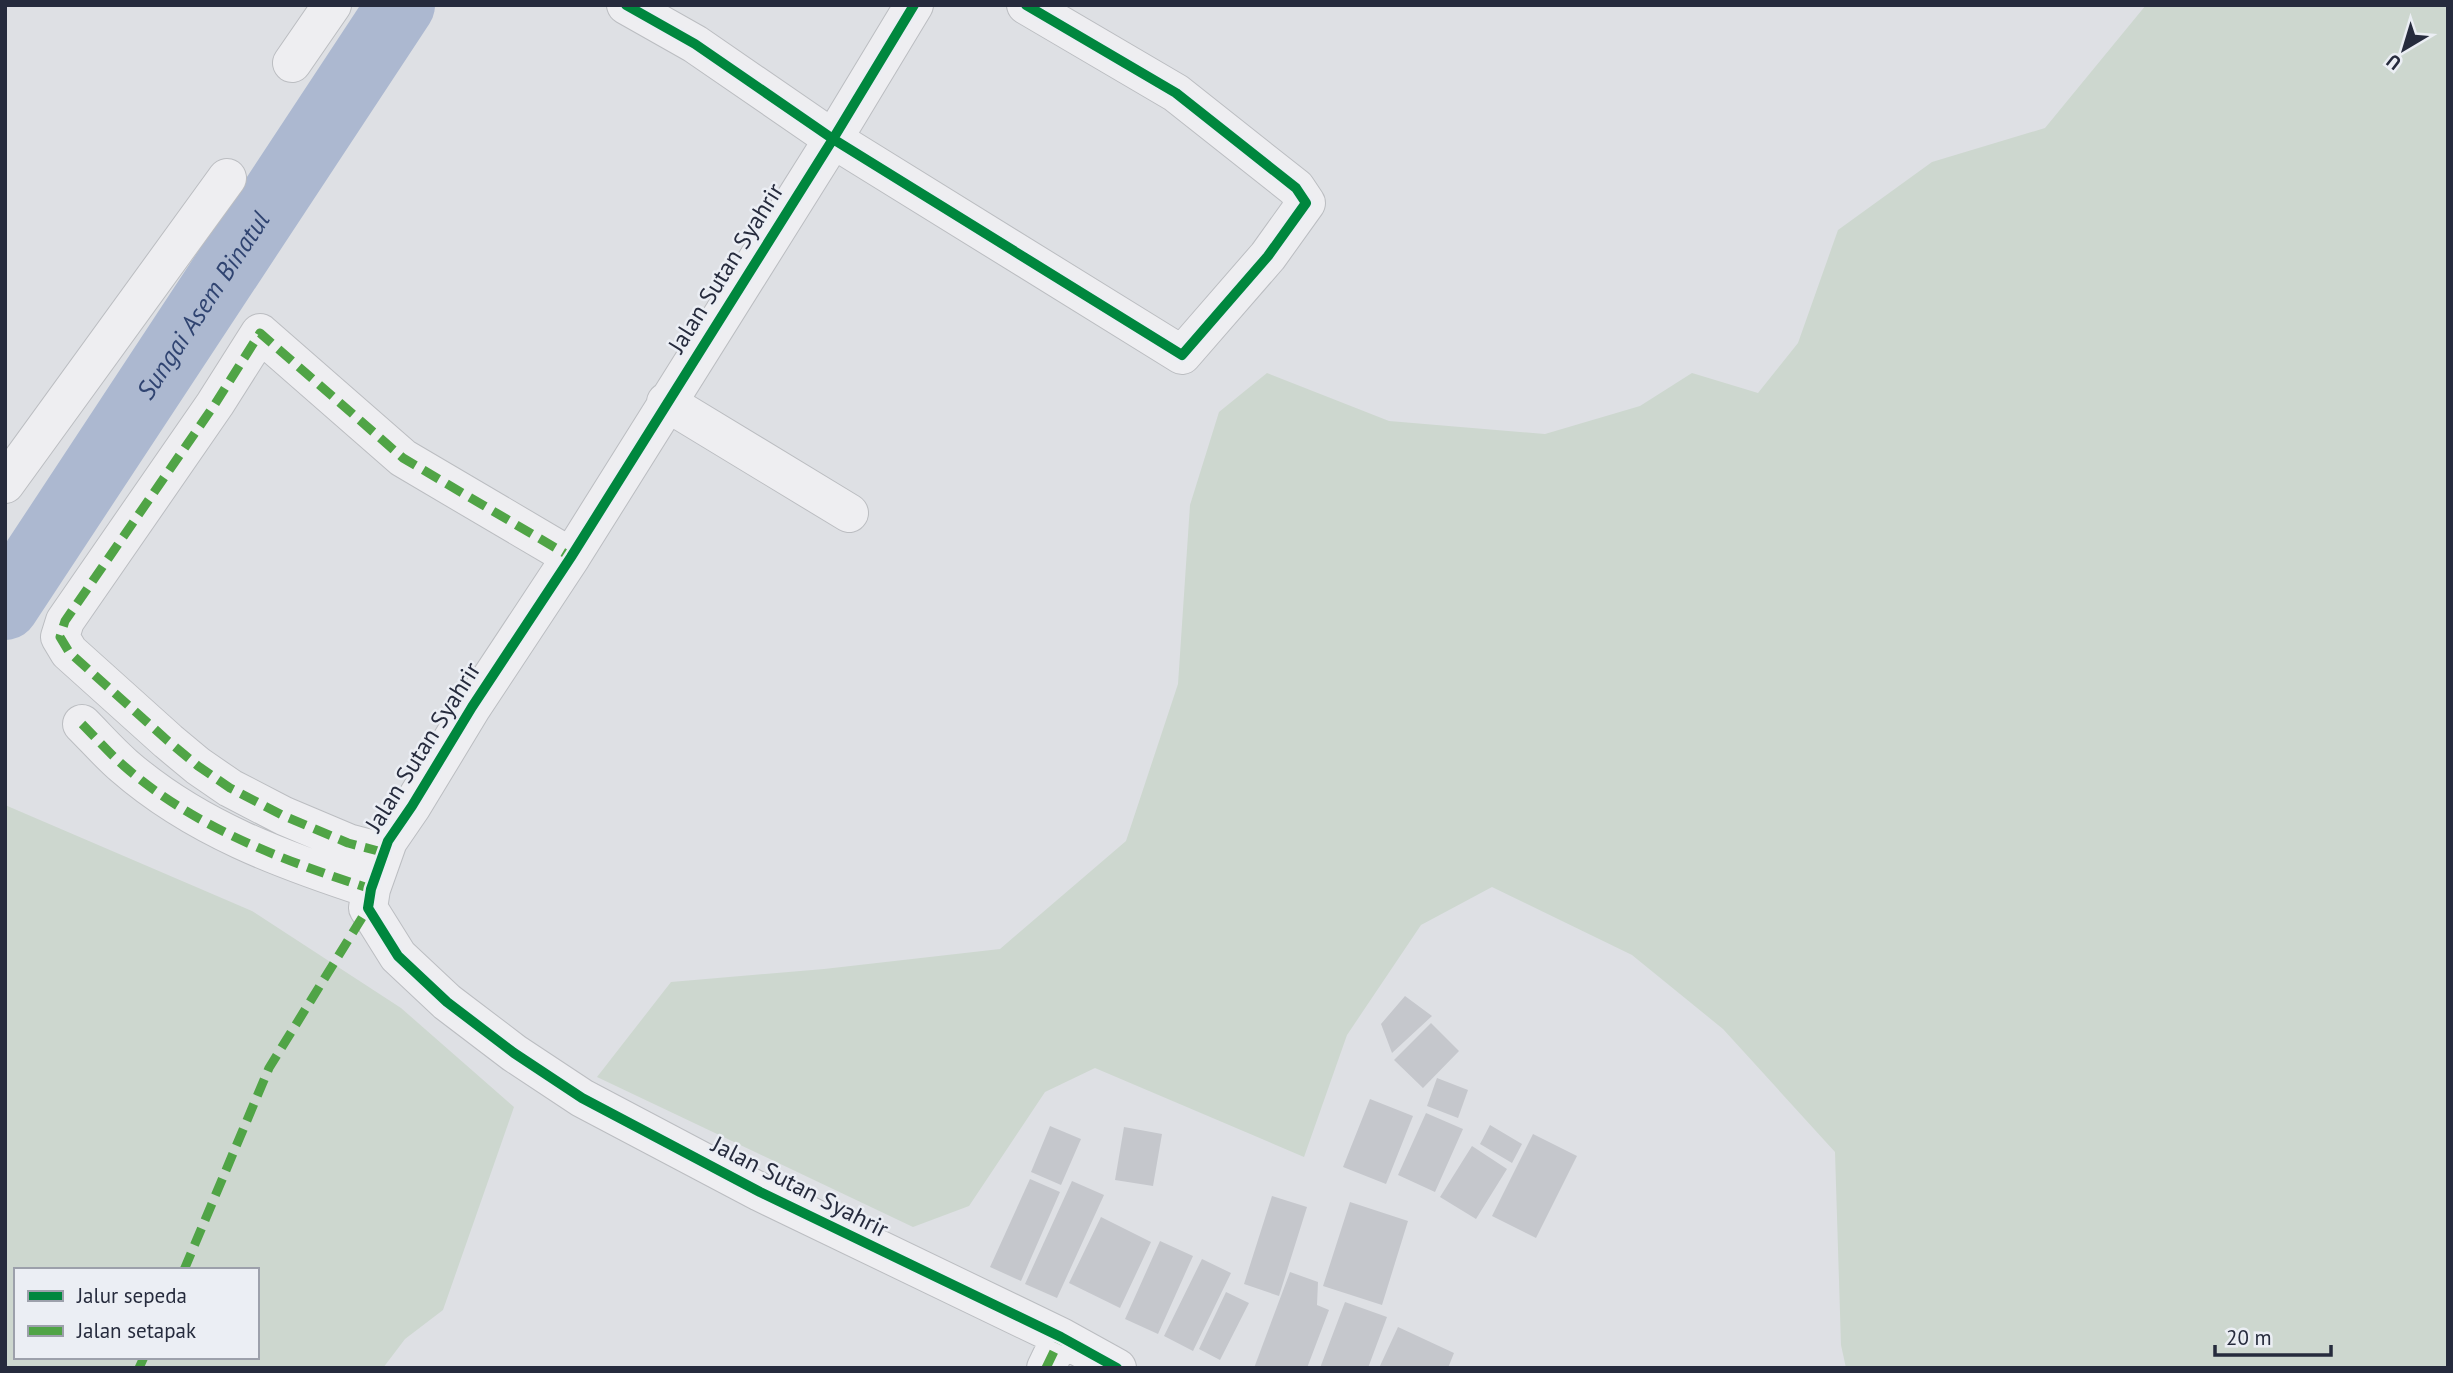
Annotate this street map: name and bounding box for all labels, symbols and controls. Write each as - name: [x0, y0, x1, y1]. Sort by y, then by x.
- north arrow: [2369, 14, 2439, 84]
- text: U: [2381, 49, 2406, 76]
- street label: Jalan Sutan Syahrir: [660, 177, 790, 359]
- water label: Sungai Asem Binatul: [129, 205, 276, 405]
- street label: Jalan Sutan Syahrir: [357, 656, 487, 838]
- street label: Jalan Sutan Syahrir: [706, 1128, 894, 1244]
- legend: [14, 1268, 259, 1359]
- text: Jalur sepeda: [76, 1282, 187, 1309]
- scale bar: [2215, 1314, 2330, 1358]
- text: Jalan setapak: [76, 1317, 196, 1344]
- text: 20 m: [2226, 1324, 2272, 1351]

